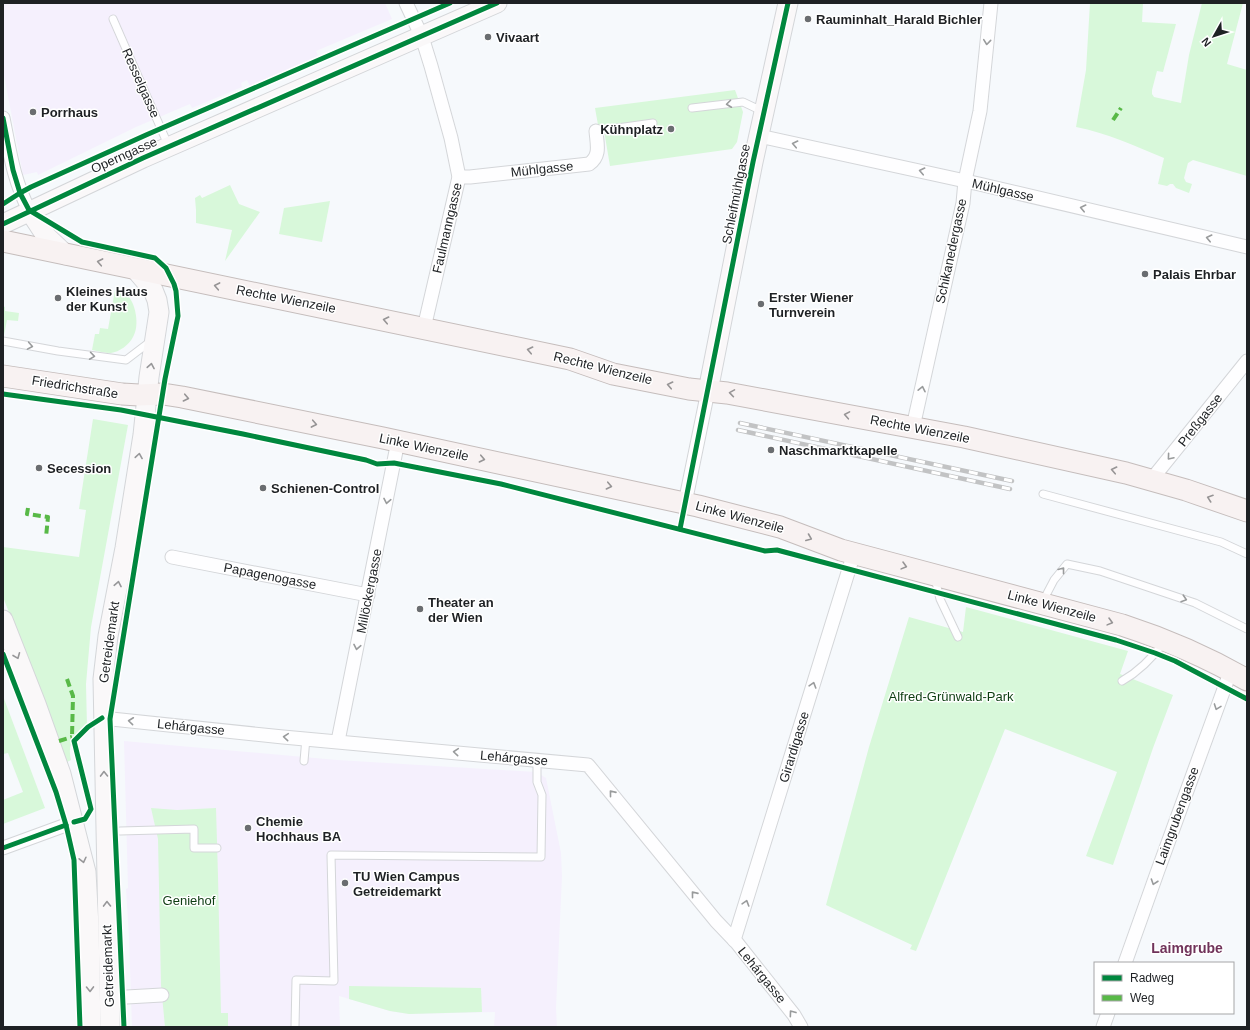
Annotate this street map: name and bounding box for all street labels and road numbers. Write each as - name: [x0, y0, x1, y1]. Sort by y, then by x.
- street label: Resselgasse: [119, 46, 163, 120]
- street label: Operngasse: [89, 134, 159, 176]
- street label: Schleifmühlgasse: [719, 143, 753, 245]
- street label: Mühlgasse: [510, 158, 574, 180]
- street label: Mühlgasse: [971, 176, 1035, 204]
- street label: Faulmanngasse: [429, 181, 465, 275]
- street label: Schikanedergasse: [933, 197, 969, 305]
- street label: Rechte Wienzeile: [235, 282, 337, 316]
- street label: Rechte Wienzeile: [552, 348, 654, 388]
- street label: Friedrichstraße: [31, 373, 119, 401]
- street label: Preßgasse: [1175, 391, 1225, 449]
- street label: Rechte Wienzeile: [869, 412, 971, 446]
- street label: Linke Wienzeile: [378, 430, 470, 464]
- street label: Linke Wienzeile: [694, 498, 786, 536]
- street label: Millöckergasse: [353, 547, 385, 635]
- street label: Papagenogasse: [222, 560, 318, 592]
- street label: Linke Wienzeile: [1006, 587, 1098, 625]
- street label: Getreidemarkt: [96, 600, 122, 684]
- street label: Girardigasse: [776, 710, 812, 784]
- street label: Lehárgasse: [156, 716, 226, 738]
- street label: Lehárgasse: [479, 748, 549, 768]
- street label: Laimgrubengasse: [1152, 765, 1202, 867]
- street label: Getreidemarkt: [99, 924, 117, 1007]
- street label: Lehárgasse: [735, 944, 789, 1006]

